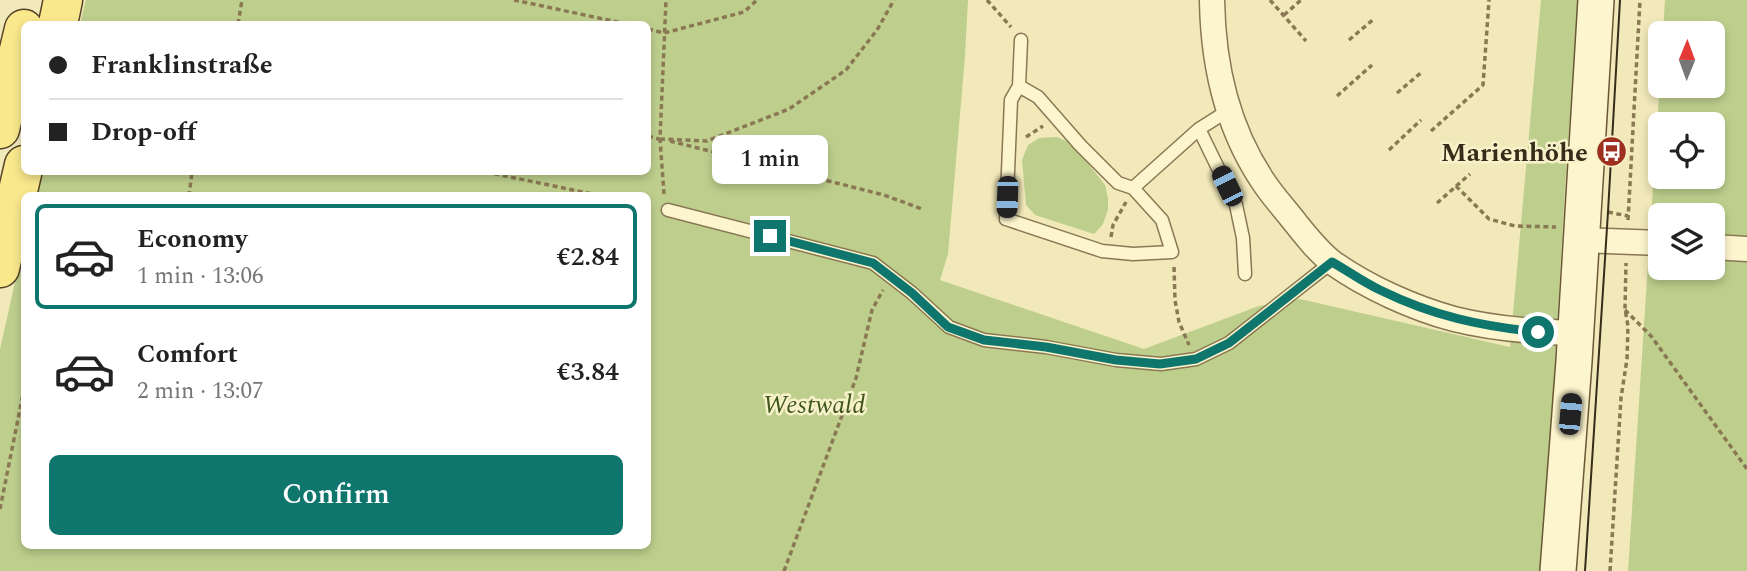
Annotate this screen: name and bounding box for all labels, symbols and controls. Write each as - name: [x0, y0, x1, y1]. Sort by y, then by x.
- north arrow: [1648, 21, 1726, 98]
- map controls: [1648, 21, 1725, 280]
- text: Franklinstraße: [91, 45, 273, 85]
- text: Drop-off: [91, 112, 196, 152]
- button: locate: [1648, 112, 1725, 189]
- place label: Marienhöhe: [1441, 133, 1588, 173]
- callout: 1 min: [712, 134, 828, 184]
- bus stop icon: Marienhöhe: [1594, 135, 1628, 169]
- text: 1 min: [740, 142, 800, 177]
- car: [1209, 163, 1246, 209]
- car: [996, 176, 1019, 218]
- button: layers: [1648, 203, 1725, 280]
- text: Economy: [137, 219, 247, 259]
- route end: [754, 220, 786, 252]
- icon: car: [53, 225, 116, 288]
- text: €2.84: [556, 237, 619, 277]
- text: 1 min · 13:06: [137, 259, 264, 294]
- route start: [1522, 316, 1554, 348]
- text: Comfort: [137, 334, 238, 374]
- icon: car: [53, 340, 116, 403]
- text: €3.84: [556, 352, 619, 392]
- text: 2 min · 13:07: [137, 374, 264, 409]
- park label: Westwald: [763, 385, 865, 425]
- car: [1558, 392, 1583, 436]
- button: Confirm: [49, 455, 623, 535]

